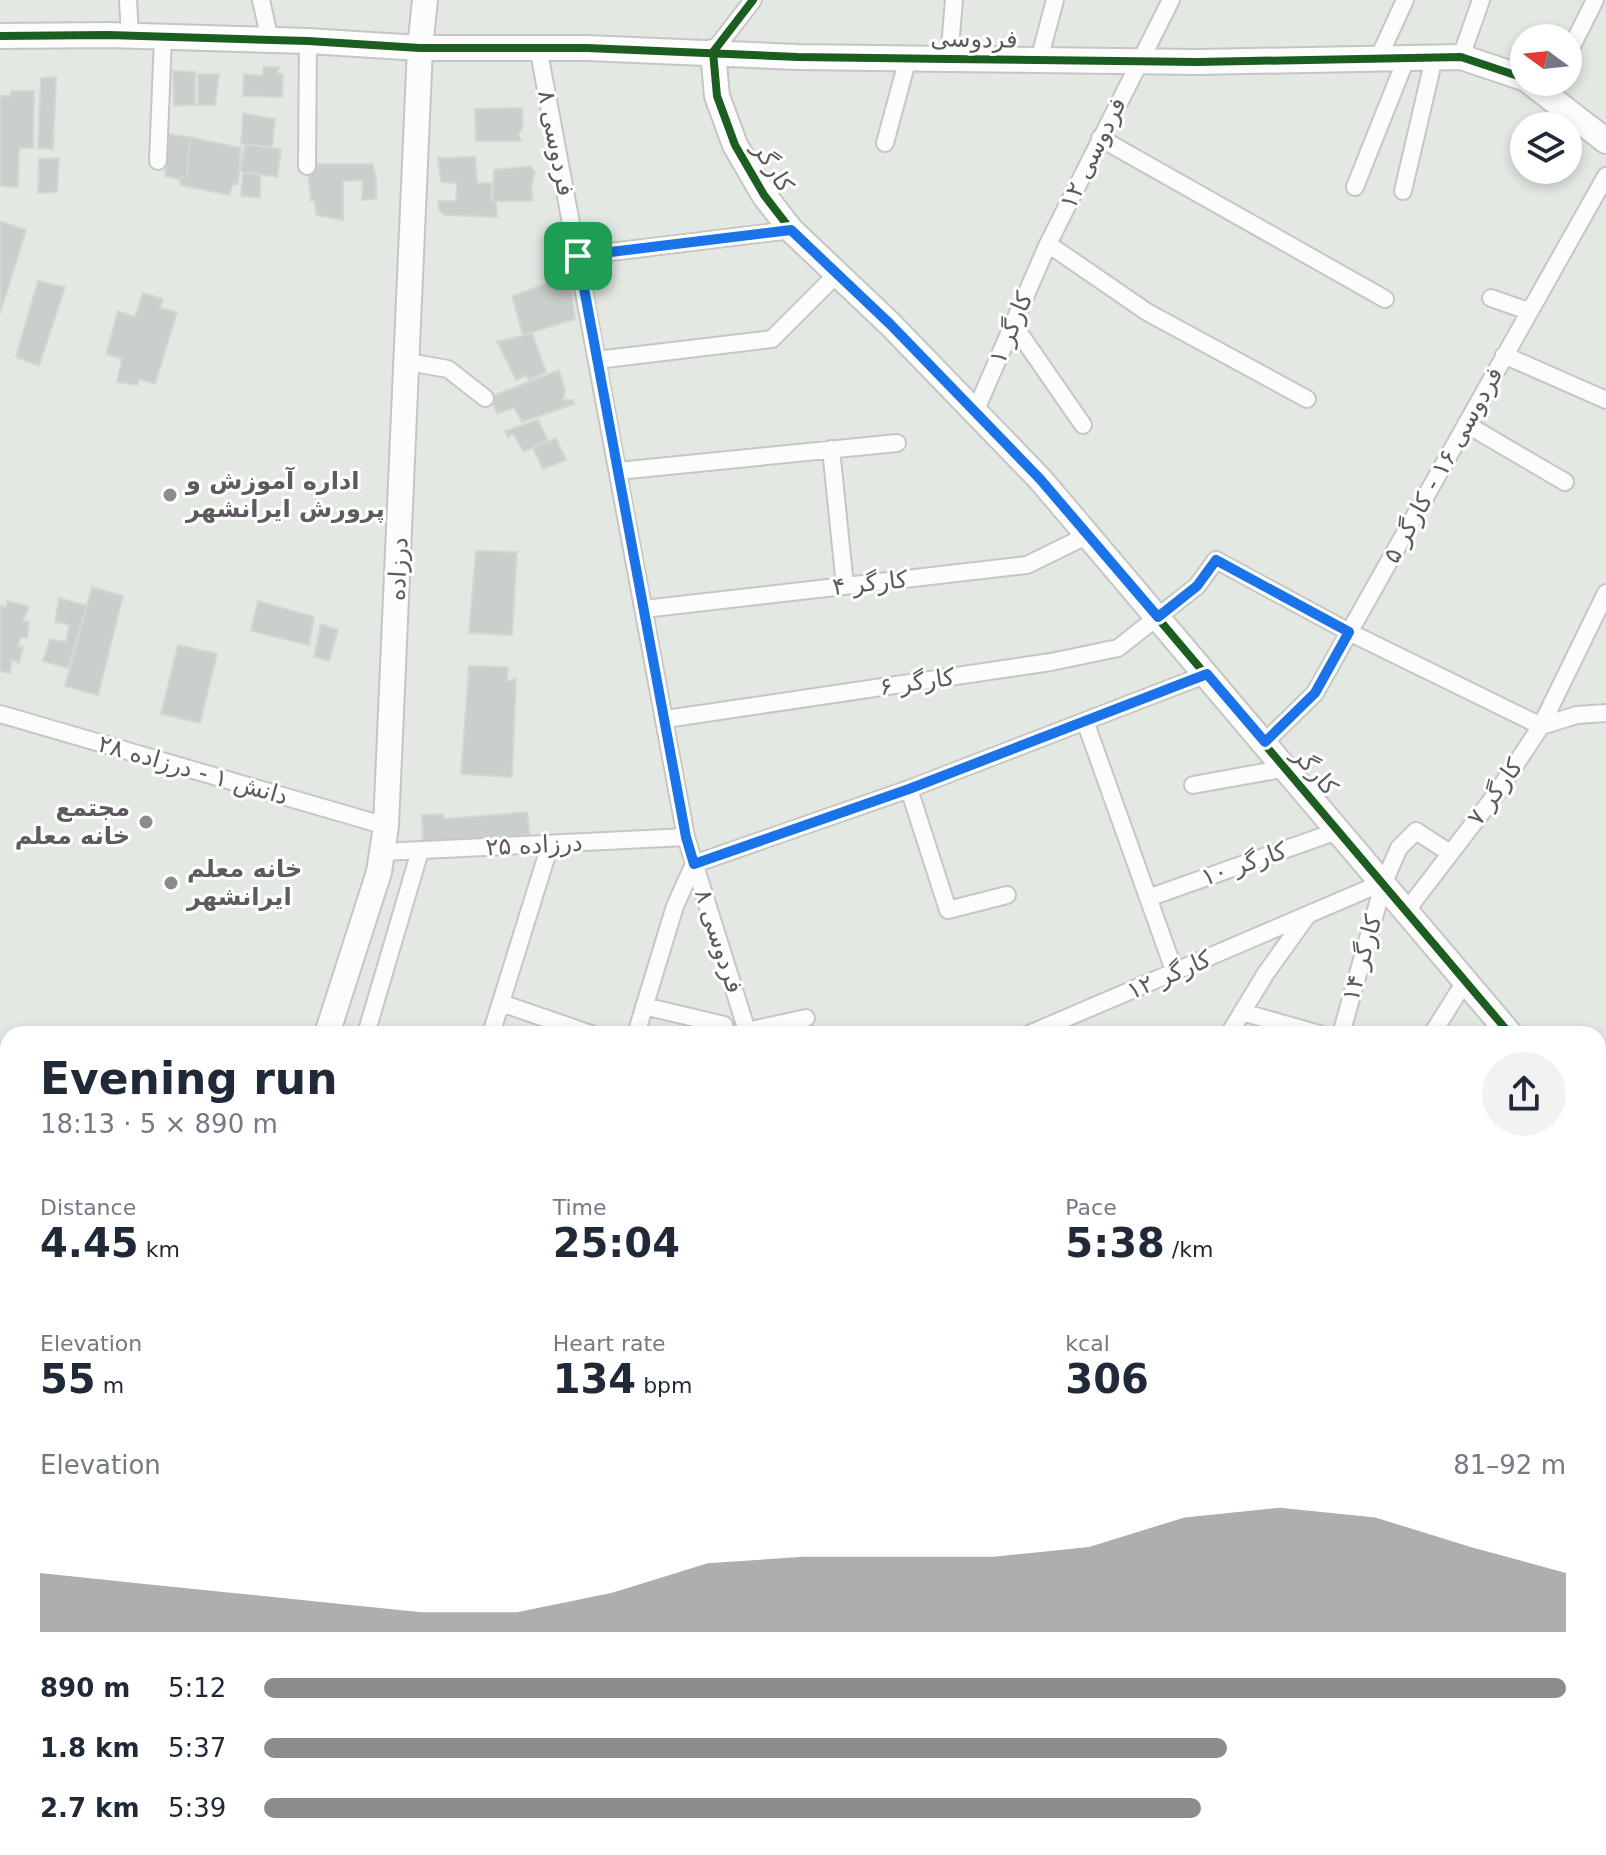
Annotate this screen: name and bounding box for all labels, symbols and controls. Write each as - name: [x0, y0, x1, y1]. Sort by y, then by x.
- street label: فردوسی: [930, 24, 1018, 54]
- north arrow: [1510, 24, 1582, 96]
- map controls: [1510, 24, 1582, 184]
- street label: فردوسی ۸: [532, 88, 580, 198]
- street label: فردوسی ۱۲: [1054, 93, 1132, 213]
- button: layers: [1510, 112, 1582, 184]
- street label: کارگر: [746, 135, 800, 198]
- pin: [544, 222, 612, 290]
- icon: arrive: [556, 234, 600, 278]
- street label: کارگر ۱: [983, 287, 1039, 368]
- street label: فردوسی ۱۶ - کارگر ۵: [1377, 362, 1509, 568]
- place label: اداره آموزش و پرورش ایرانشهر: [185, 466, 385, 523]
- marker: اداره آموزش و پرورش ایرانشهر: [161, 486, 179, 504]
- street label: درزاده: [382, 536, 414, 602]
- street label: کارگر ۴: [831, 565, 910, 601]
- street label: کارگر ۶: [878, 663, 957, 701]
- street label: دانش ۱ - درزاده ۲۸: [95, 729, 291, 811]
- street label: کارگر: [1286, 740, 1344, 801]
- street label: کارگر ۷: [1461, 753, 1529, 831]
- place label: مجتمع خانه معلم: [15, 794, 130, 850]
- marker: مجتمع خانه معلم: [137, 813, 155, 831]
- street label: درزاده ۲۵: [485, 828, 583, 862]
- street label: کارگر ۱۰: [1198, 836, 1291, 892]
- place label: خانه معلم ایرانشهر: [186, 855, 302, 911]
- marker: خانه معلم ایرانشهر: [162, 874, 180, 892]
- street label: فردوسی ۸: [689, 885, 749, 997]
- street label: کارگر ۱۴: [1336, 911, 1388, 1004]
- street label: کارگر ۱۲: [1123, 945, 1216, 1005]
- button: share: [1482, 1052, 1566, 1136]
- text: Evening run: [40, 1053, 337, 1104]
- text: 18:13 · 5 × 890 m: [40, 1109, 278, 1139]
- text: Distance: [40, 1195, 136, 1220]
- text: Time: [553, 1195, 607, 1220]
- text: Pace: [1065, 1195, 1117, 1220]
- text: 4.45: [40, 1220, 139, 1266]
- text: 25:04: [553, 1220, 680, 1266]
- text: 5:38: [1065, 1220, 1165, 1266]
- text: km: [139, 1237, 180, 1262]
- text: /km: [1165, 1237, 1213, 1262]
- text: Elevation: [40, 1331, 142, 1356]
- text: Heart rate: [553, 1331, 666, 1356]
- text: kcal: [1065, 1331, 1110, 1356]
- text: 55: [40, 1356, 96, 1402]
- text: 134: [553, 1356, 636, 1402]
- text: 306: [1065, 1356, 1149, 1402]
- text: m: [96, 1373, 124, 1398]
- text: bpm: [636, 1373, 693, 1398]
- text: Elevation: [40, 1450, 161, 1480]
- text: 81–92 m: [1453, 1450, 1566, 1480]
- text: 890 m: [40, 1673, 130, 1703]
- text: 5:12: [168, 1673, 226, 1703]
- text: 1.8 km: [40, 1733, 140, 1763]
- text: 5:37: [168, 1733, 226, 1763]
- text: 2.7 km: [40, 1793, 140, 1823]
- text: 5:39: [168, 1793, 226, 1823]

